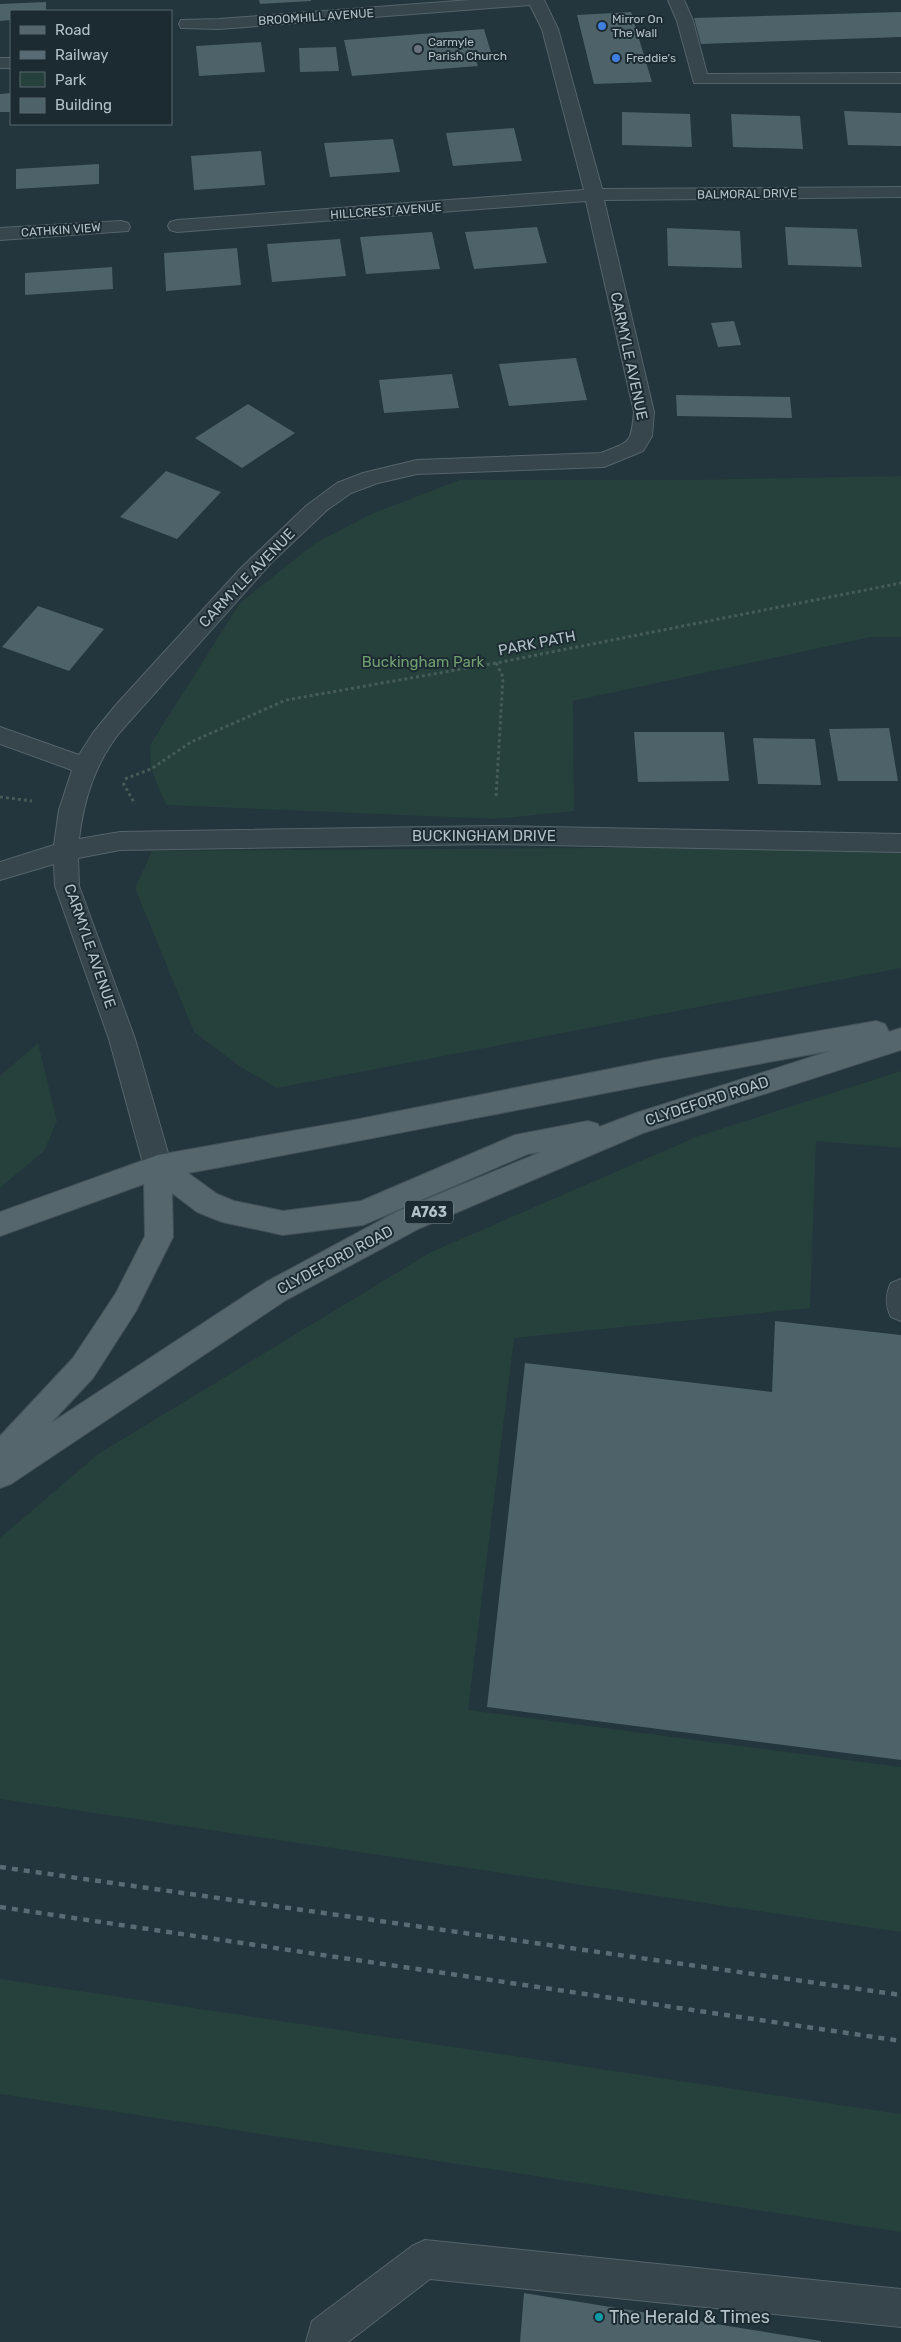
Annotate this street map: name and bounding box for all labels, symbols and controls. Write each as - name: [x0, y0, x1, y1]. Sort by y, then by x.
- street label: BROOMHILL AVENUE: [258, 6, 374, 28]
- legend: [10, 10, 172, 125]
- place label: Mirror On The Wall: [612, 12, 663, 40]
- marker: Mirror On The Wall: [596, 20, 608, 32]
- text: Road: [55, 21, 91, 39]
- place label: Carmyle Parish Church: [428, 35, 507, 63]
- marker: Carmyle Parish Church: [412, 43, 424, 55]
- text: Railway: [55, 46, 109, 64]
- place label: Freddie's: [626, 51, 676, 65]
- marker: Freddie's: [610, 52, 622, 64]
- text: Park: [55, 71, 86, 89]
- text: Building: [55, 96, 112, 114]
- street label: BALMORAL DRIVE: [697, 186, 797, 202]
- street label: HILLCREST AVENUE: [330, 200, 442, 222]
- street label: CATHKIN VIEW: [21, 220, 102, 240]
- street label: CARMYLE AVENUE: [607, 290, 651, 422]
- street label: CARMYLE AVENUE: [195, 525, 299, 631]
- street label: PARK PATH: [497, 627, 577, 659]
- park label: Buckingham Park: [362, 653, 484, 671]
- street label: BUCKINGHAM DRIVE: [412, 827, 556, 845]
- street label: CARMYLE AVENUE: [60, 881, 120, 1011]
- street label: CLYDEFORD ROAD: [643, 1073, 771, 1129]
- road number: A763: [405, 1200, 453, 1224]
- street label: CLYDEFORD ROAD: [274, 1222, 396, 1298]
- place label: The Herald & Times: [609, 2306, 770, 2328]
- marker: The Herald & Times: [593, 2311, 605, 2323]

